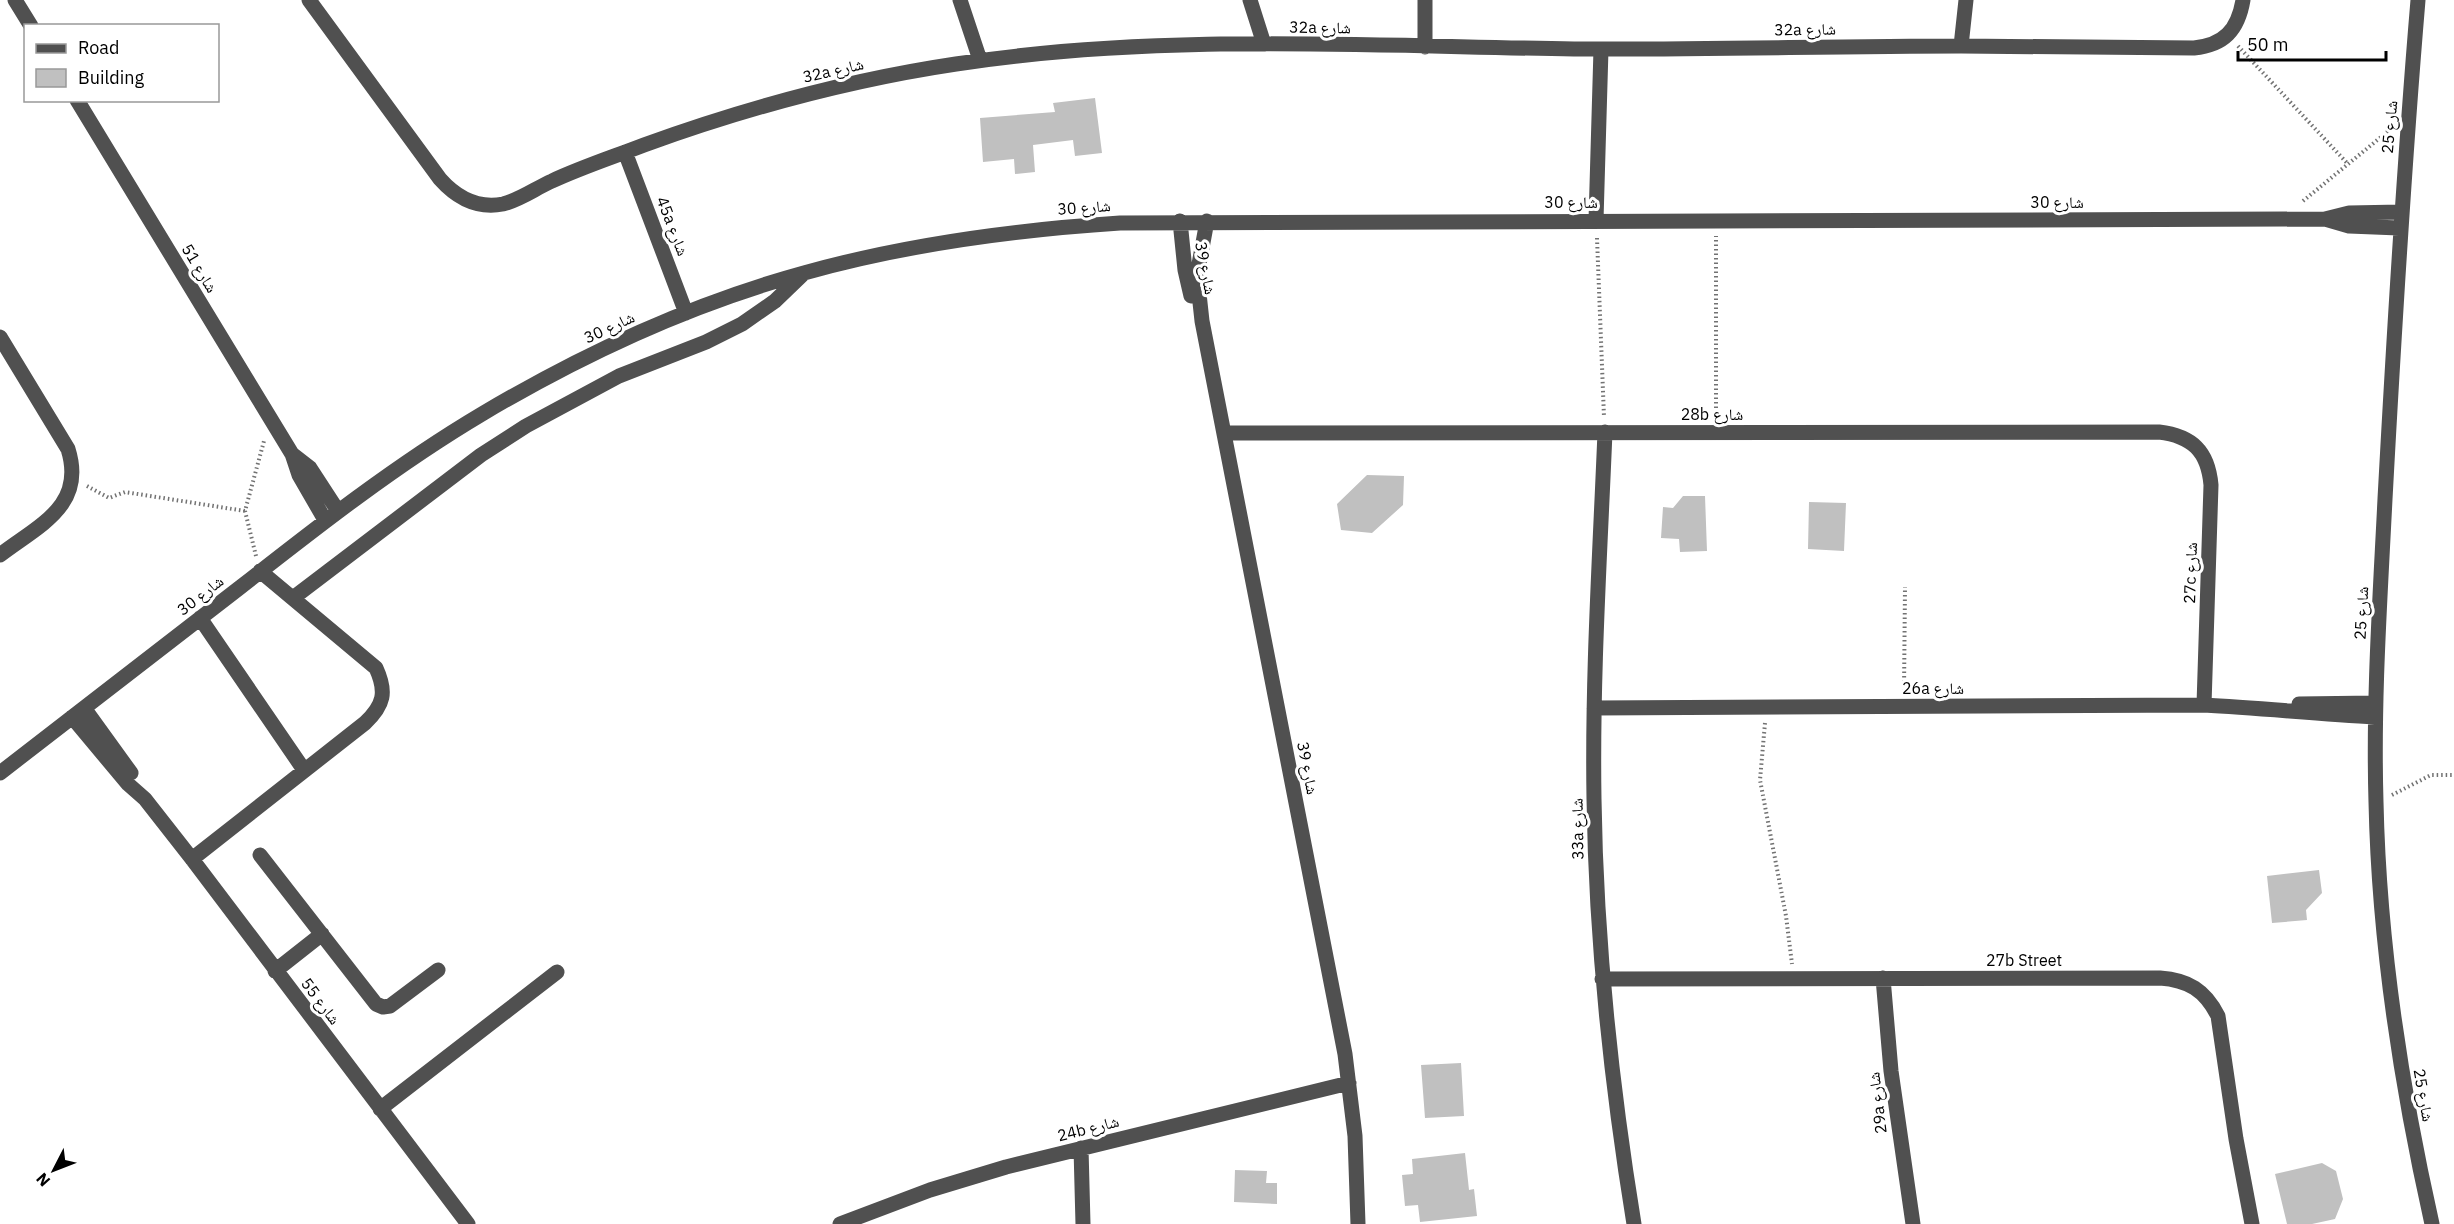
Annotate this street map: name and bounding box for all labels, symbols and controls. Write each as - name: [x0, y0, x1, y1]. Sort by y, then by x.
- street label: 32a شارع: [1289, 16, 1351, 39]
- street label: 32a شارع: [1774, 18, 1836, 41]
- legend: [24, 24, 219, 102]
- scale bar: [2238, 24, 2386, 62]
- text: 50 m: [2247, 33, 2289, 56]
- text: Road: [78, 36, 119, 59]
- street label: 32a شارع: [801, 53, 866, 88]
- text: Building: [78, 66, 145, 89]
- street label: شارع 25: [2377, 100, 2402, 155]
- street label: شارع 30: [1544, 192, 1598, 213]
- street label: شارع 30: [2030, 192, 2084, 213]
- street label: 45a شارع: [652, 193, 693, 259]
- street label: شارع 30: [1057, 195, 1111, 220]
- street label: شارع 51: [177, 240, 222, 297]
- street label: شارع 39: [1190, 240, 1221, 296]
- street label: شارع 30: [581, 307, 638, 348]
- street label: 28b شارع: [1681, 404, 1743, 425]
- street label: 27c شارع: [2179, 542, 2202, 604]
- street label: شارع 30: [173, 571, 228, 620]
- street label: شارع 25: [2350, 586, 2373, 640]
- street label: 26a شارع: [1902, 678, 1964, 699]
- street label: شارع 39: [1292, 740, 1323, 796]
- street label: 33a شارع: [1566, 798, 1589, 860]
- street label: 27b Street: [1986, 950, 2062, 970]
- street label: شارع 55: [296, 974, 345, 1029]
- street label: شارع 25: [2409, 1067, 2438, 1123]
- street label: 29a شارع: [1863, 1071, 1892, 1135]
- street label: 24b شارع: [1055, 1111, 1121, 1146]
- north arrow: [24, 1140, 84, 1200]
- text: N: [32, 1169, 54, 1191]

